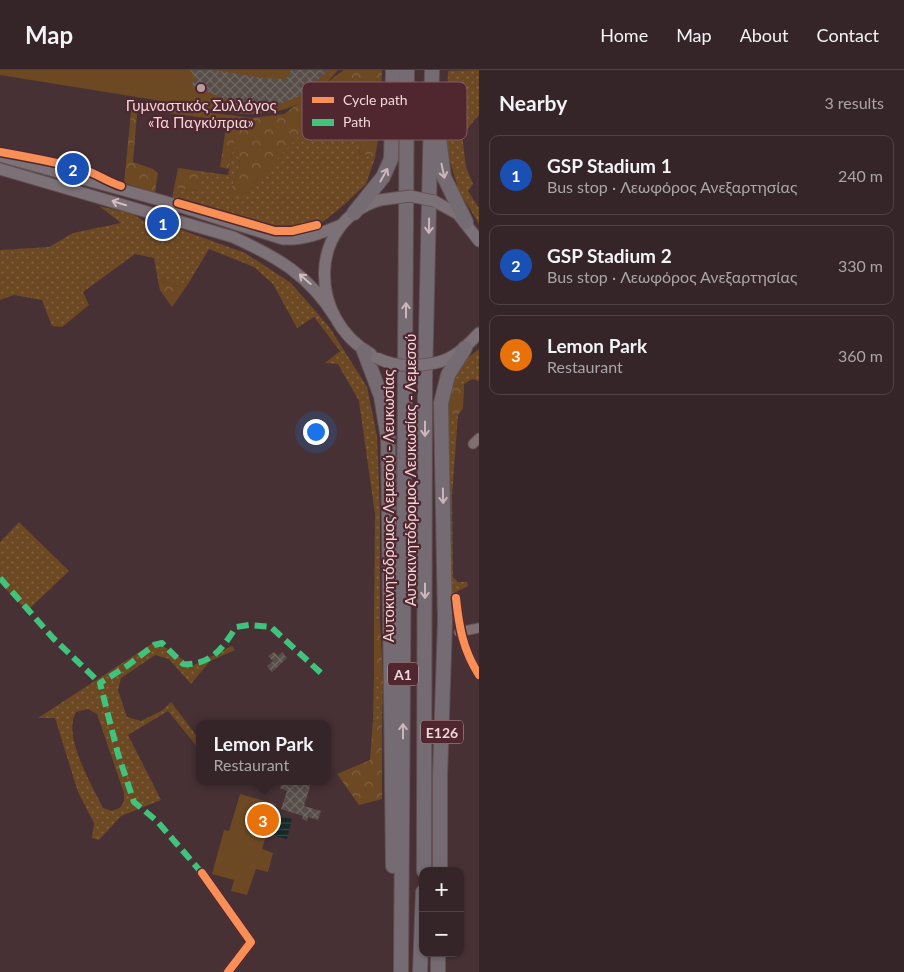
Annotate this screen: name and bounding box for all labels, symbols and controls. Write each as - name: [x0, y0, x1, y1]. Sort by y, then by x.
- text: Map: [25, 20, 73, 49]
- text: Home: [600, 24, 648, 46]
- text: Map: [676, 24, 712, 46]
- text: About: [740, 24, 789, 46]
- text: Contact: [817, 24, 879, 46]
- marker: Γυμναστικός Συλλόγος «Τα Παγκύπρια»: [195, 82, 207, 94]
- legend: [302, 82, 467, 140]
- text: Nearby: [499, 90, 567, 115]
- text: Cycle path: [343, 91, 408, 108]
- text: 3 results: [824, 93, 884, 112]
- place label: Γυμναστικός Συλλόγος «Τα Παγκύπρια»: [126, 96, 276, 131]
- text: Path: [343, 113, 371, 130]
- pin: 2: [57, 150, 89, 188]
- text: GSP Stadium 1: [547, 154, 672, 177]
- one-way arrow: [439, 162, 449, 178]
- text: 1: [511, 166, 521, 185]
- text: 240 m: [838, 166, 883, 185]
- one-way arrow: [379, 168, 389, 182]
- text: Bus stop · Λεωφόρος Ανεξαρτησίας: [547, 177, 797, 196]
- one-way arrow: [112, 197, 128, 207]
- pin: 1: [147, 204, 179, 242]
- one-way arrow: [424, 217, 434, 233]
- text: GSP Stadium 2: [547, 244, 672, 267]
- text: 2: [511, 256, 521, 275]
- text: 330 m: [838, 256, 883, 275]
- text: Bus stop · Λεωφόρος Ανεξαρτησίας: [547, 267, 797, 286]
- one-way arrow: [299, 273, 312, 284]
- one-way arrow: [401, 302, 411, 318]
- street label: Αυτοκινητόδρομος Λευκωσίας - Λεμεσού: [401, 334, 419, 606]
- text: Lemon Park: [547, 334, 647, 357]
- text: 3: [511, 346, 521, 365]
- text: 360 m: [838, 346, 883, 365]
- text: Restaurant: [547, 357, 623, 376]
- street label: Αυτοκινητόδρομος Λεμεσού - Λευκωσίας: [379, 370, 397, 642]
- your location: [303, 419, 329, 445]
- one-way arrow: [420, 420, 430, 436]
- one-way arrow: [438, 487, 447, 503]
- one-way arrow: [420, 582, 430, 599]
- road number: A1: [388, 662, 418, 686]
- popup: [196, 720, 331, 785]
- road number: E126: [421, 720, 463, 744]
- one-way arrow: [398, 723, 408, 740]
- text: Lemon Park: [213, 732, 314, 755]
- text: Restaurant: [213, 755, 289, 774]
- pin: 3: [247, 801, 279, 839]
- map controls: [419, 867, 464, 957]
- button: +: [419, 867, 464, 912]
- button: −: [419, 912, 464, 957]

